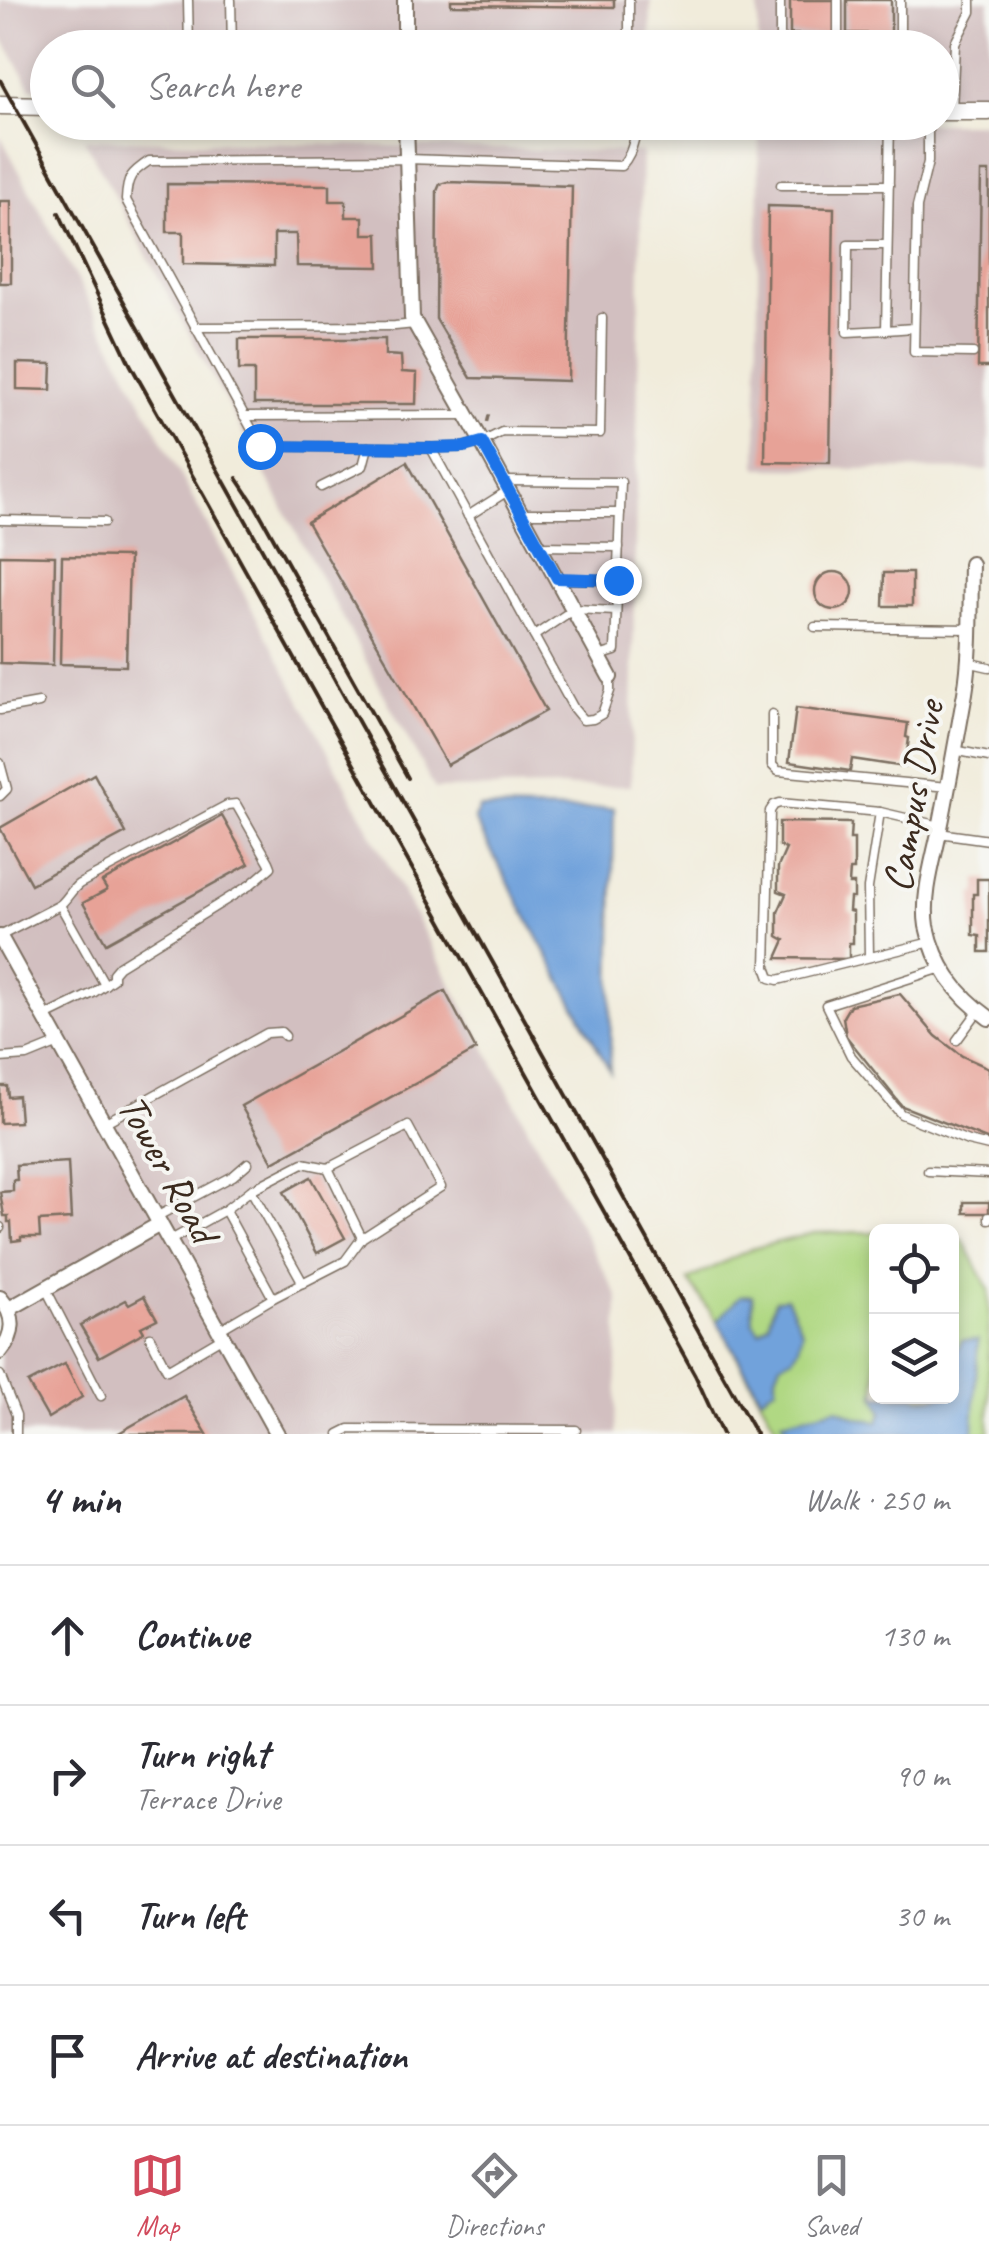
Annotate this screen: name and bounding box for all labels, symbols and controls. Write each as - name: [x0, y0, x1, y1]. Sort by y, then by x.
- search box: [30, 30, 959, 140]
- icon: search: [65, 58, 120, 113]
- text: Search here: [145, 62, 300, 109]
- route start: [238, 424, 284, 470]
- route end: [596, 558, 642, 604]
- street label: Campus Drive: [871, 693, 957, 896]
- street label: Tower Road: [105, 1085, 233, 1257]
- map controls: [869, 1224, 959, 1404]
- button: locate: [869, 1224, 959, 1314]
- button: layers: [869, 1314, 959, 1404]
- text: 4 min: [40, 1473, 120, 1526]
- text: Walk · 250 m: [805, 1479, 949, 1520]
- icon: ahead: [40, 1608, 95, 1663]
- text: Continue: [135, 1612, 249, 1659]
- text: 130 m: [880, 1615, 949, 1656]
- text: Turn right: [135, 1731, 269, 1778]
- icon: right: [40, 1748, 95, 1803]
- text: 90 m: [895, 1755, 949, 1796]
- text: Terrace Drive: [135, 1778, 281, 1819]
- icon: left: [40, 1888, 95, 1943]
- text: Turn left: [135, 1892, 245, 1939]
- text: 30 m: [895, 1895, 949, 1936]
- icon: arrive: [40, 2028, 95, 2083]
- text: Arrive at destination: [135, 2032, 407, 2079]
- tab: Map: [130, 2148, 185, 2243]
- tab: Directions: [446, 2148, 543, 2243]
- tab: Saved: [804, 2148, 859, 2243]

